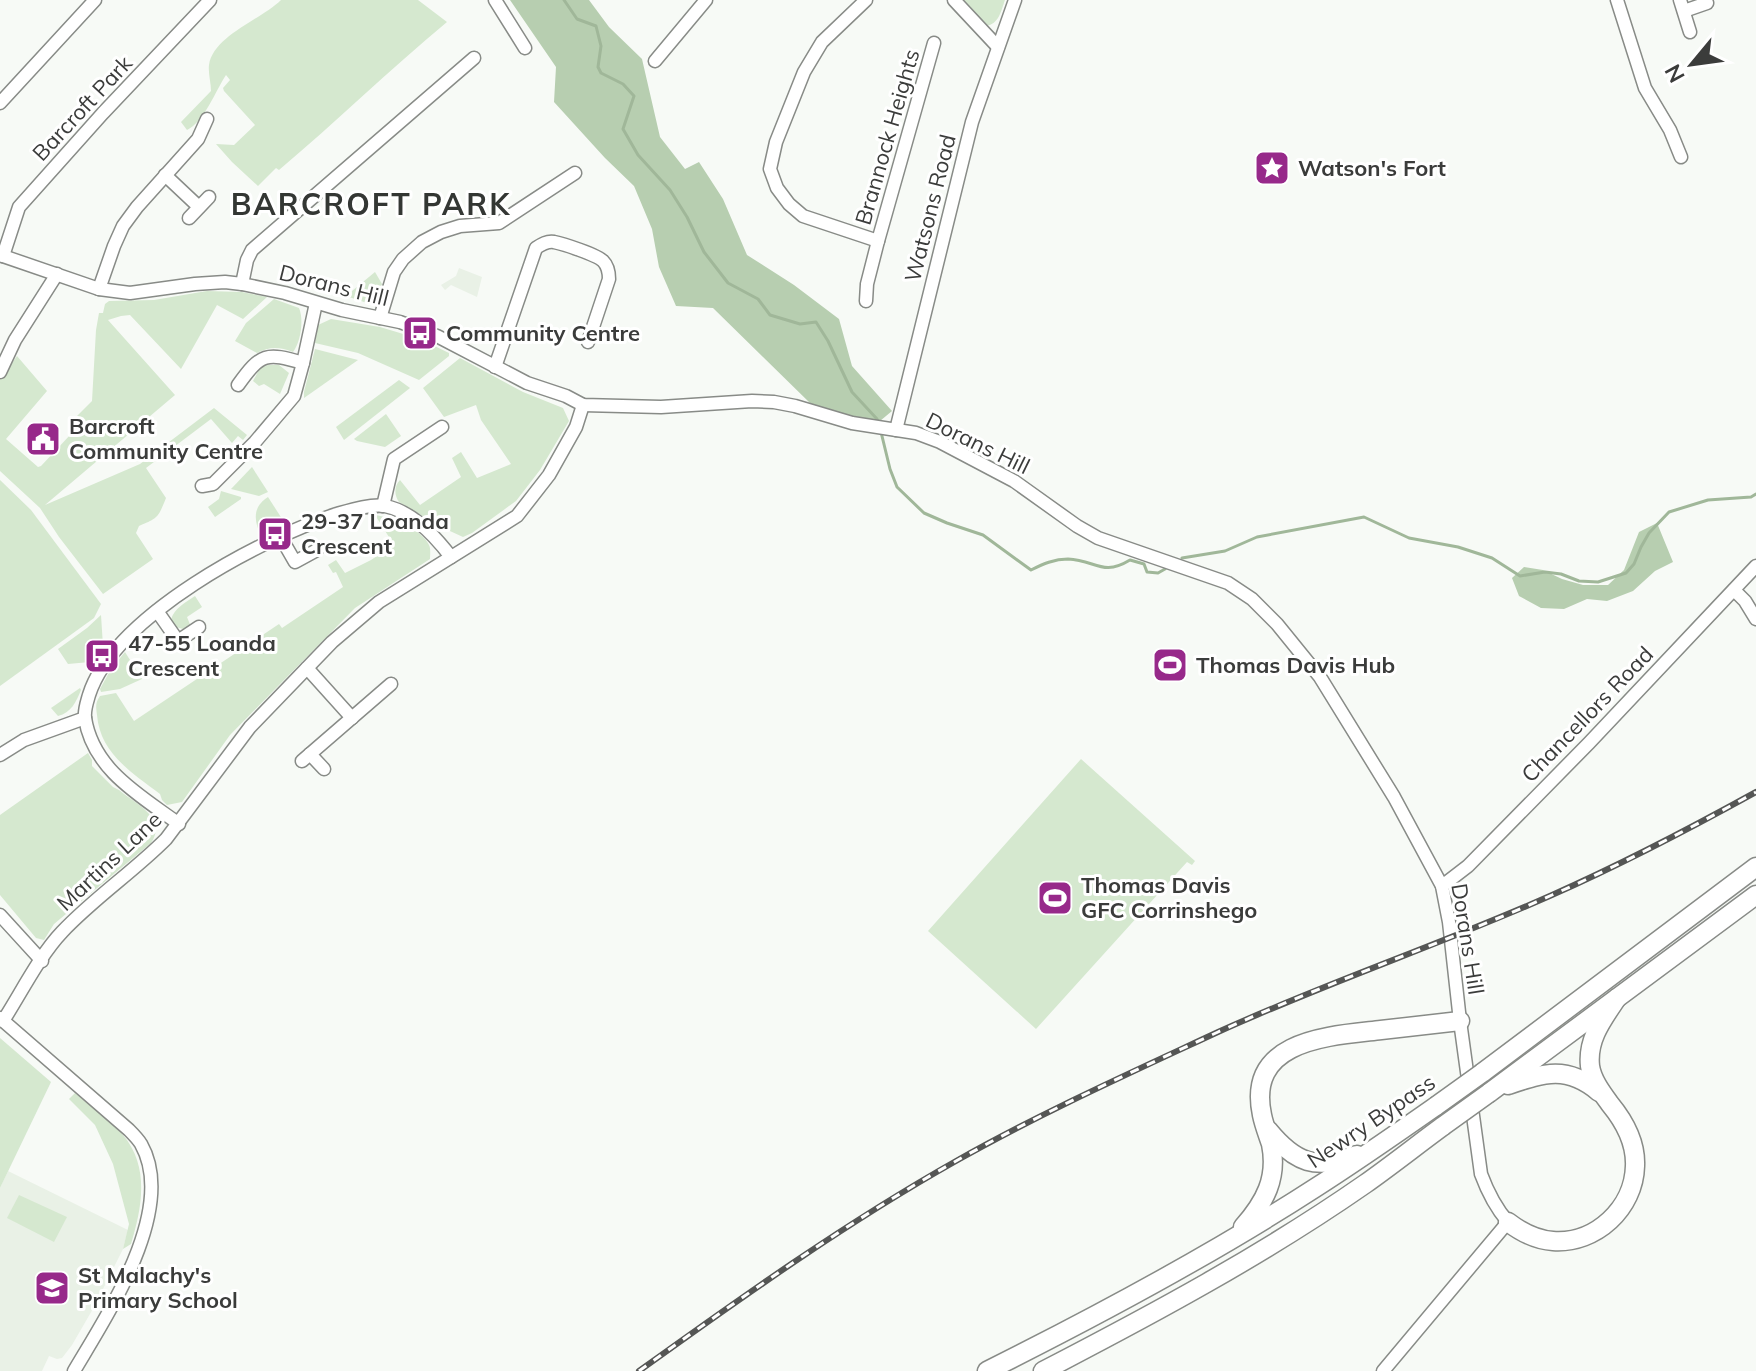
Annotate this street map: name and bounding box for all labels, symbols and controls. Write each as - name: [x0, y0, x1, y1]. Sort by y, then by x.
- north arrow: [1652, 24, 1732, 104]
- street label: Brannock Heights: [849, 46, 925, 228]
- street label: Barcroft Park: [26, 49, 138, 166]
- text: N: [1658, 60, 1691, 88]
- street label: Watsons Road: [898, 131, 962, 285]
- place icon: Watson's Fort: [1253, 149, 1291, 187]
- place label: Watson's Fort: [1298, 154, 1446, 182]
- district label: BARCROFT PARK: [231, 185, 511, 223]
- street label: Dorans Hill: [276, 258, 392, 312]
- bus stop icon: Community Centre: [401, 314, 439, 352]
- place label: Community Centre: [446, 319, 640, 347]
- street label: Dorans Hill: [921, 406, 1035, 480]
- place label: Barcroft Community Centre: [69, 412, 263, 465]
- public building icon: Barcroft Community Centre: [24, 420, 62, 458]
- place label: 29-37 Loanda Crescent: [301, 507, 449, 560]
- bus stop icon: 29-37 Loanda Crescent: [256, 515, 294, 553]
- place label: 47-55 Loanda Crescent: [128, 629, 276, 682]
- bus stop icon: 47-55 Loanda Crescent: [83, 637, 121, 675]
- street label: Chancellors Road: [1515, 640, 1659, 788]
- sports icon: Thomas Davis Hub: [1151, 646, 1189, 684]
- place label: Thomas Davis Hub: [1196, 651, 1395, 679]
- street label: Martins Lane: [51, 805, 167, 917]
- place label: Thomas Davis GFC Corrinshego: [1081, 871, 1257, 924]
- sports icon: Thomas Davis GFC Corrinshego: [1036, 879, 1074, 917]
- street label: Dorans Hill: [1445, 881, 1491, 997]
- street label: Newry Bypass: [1302, 1068, 1440, 1174]
- place label: St Malachy's Primary School: [78, 1261, 238, 1314]
- school or university icon: St Malachy's Primary School: [33, 1269, 71, 1307]

